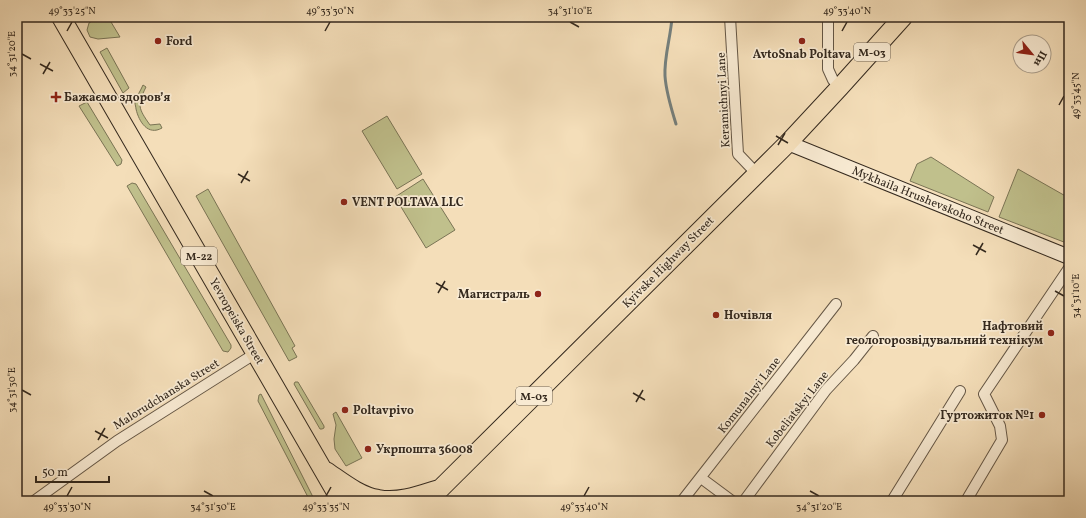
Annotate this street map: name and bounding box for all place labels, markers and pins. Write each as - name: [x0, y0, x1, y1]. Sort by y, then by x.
- place label: Ford: [166, 34, 193, 50]
- marker: Ford: [153, 36, 163, 46]
- marker: AvtoSnab Poltava: [797, 36, 807, 46]
- place label: AvtoSnab Poltava: [753, 47, 852, 63]
- place label: Бажаємо здоровʼя: [64, 90, 170, 106]
- marker: Бажаємо здоровʼя: [51, 92, 61, 102]
- place label: VENT POLTAVA LLC: [352, 195, 464, 211]
- marker: VENT POLTAVA LLC: [339, 197, 349, 207]
- place label: Магистраль: [458, 287, 530, 303]
- marker: Магистраль: [533, 289, 543, 299]
- place label: Ночівля: [724, 308, 772, 324]
- marker: Ночівля: [711, 310, 721, 320]
- place label: Нафтовий геологорозвідувальний технікум: [846, 319, 1043, 349]
- marker: Нафтовий геологорозвідувальний технікум: [1046, 328, 1056, 338]
- place label: Poltavpivo: [353, 403, 414, 419]
- marker: Poltavpivo: [340, 405, 350, 415]
- place label: Гуртожиток №1: [940, 408, 1034, 424]
- marker: Гуртожиток №1: [1037, 410, 1047, 420]
- place label: Укрпошта 36008: [376, 442, 473, 458]
- marker: Укрпошта 36008: [363, 444, 373, 454]

